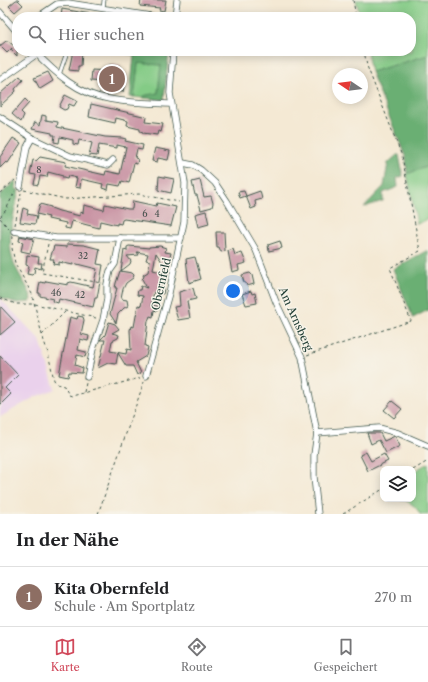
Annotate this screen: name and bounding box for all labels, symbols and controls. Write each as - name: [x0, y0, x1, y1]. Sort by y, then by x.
- search box: [12, 12, 416, 56]
- icon: search: [26, 23, 48, 45]
- text: Hier suchen: [58, 25, 145, 44]
- pin: 1: [99, 64, 125, 94]
- north arrow: [332, 68, 368, 104]
- house number: 8: [36, 164, 42, 175]
- house number: 6: [142, 208, 148, 219]
- house number: 4: [154, 208, 160, 219]
- house number: 32: [78, 250, 88, 261]
- street label: Obernfeld: [148, 256, 174, 312]
- your location: [223, 281, 243, 301]
- street label: Am Arnsberg: [275, 284, 316, 353]
- house number: 46: [51, 287, 61, 298]
- house number: 42: [75, 289, 85, 300]
- map controls: [380, 466, 416, 502]
- button: layers: [380, 466, 416, 502]
- text: In der Nähe: [16, 530, 119, 550]
- text: Kita Obernfeld: [54, 579, 169, 598]
- text: 1: [26, 589, 32, 605]
- text: 270 m: [374, 589, 412, 605]
- text: Schule · Am Sportplatz: [54, 598, 195, 614]
- tab: Karte: [51, 636, 80, 674]
- tab: Route: [181, 636, 213, 674]
- tab: Gespeichert: [314, 636, 377, 674]

